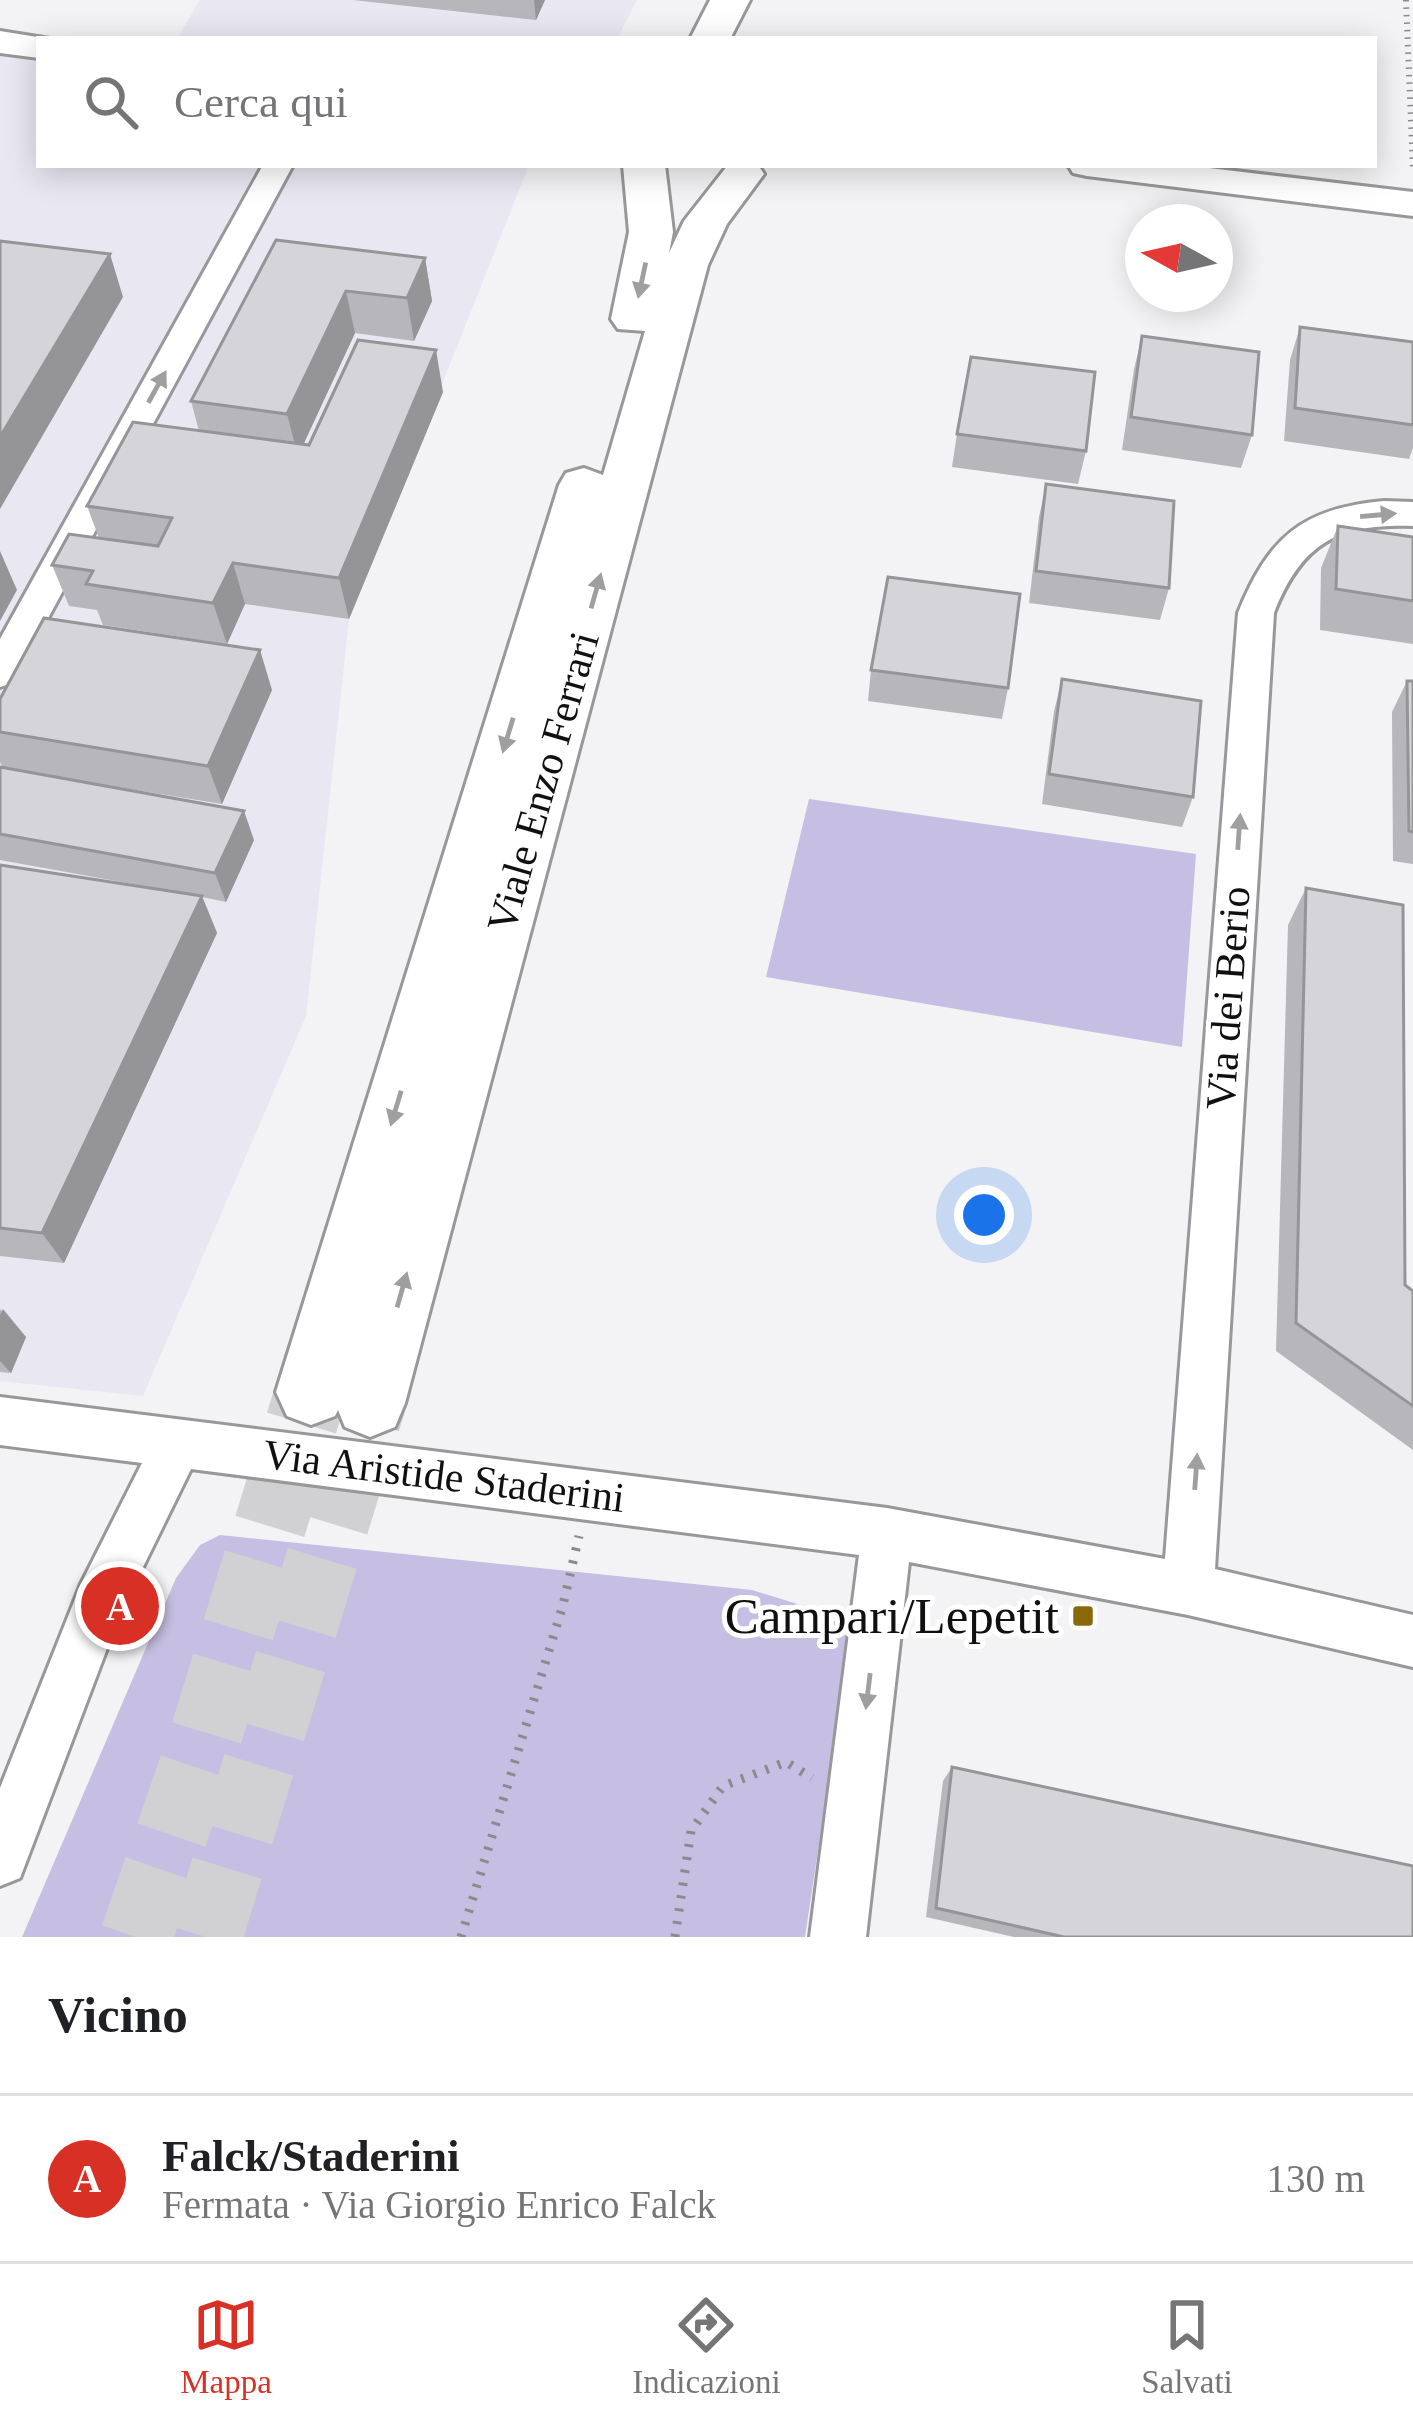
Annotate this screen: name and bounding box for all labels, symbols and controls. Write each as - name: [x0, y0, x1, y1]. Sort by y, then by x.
- search box: [36, 36, 1377, 168]
- icon: search: [78, 69, 144, 135]
- text: Cerca qui: [174, 77, 348, 127]
- north arrow: [1125, 204, 1233, 312]
- one-way arrow: [632, 262, 651, 300]
- one-way arrow: [146, 369, 167, 404]
- one-way arrow: [1359, 505, 1397, 524]
- one-way arrow: [588, 572, 606, 609]
- street label: Viale Enzo Ferrari: [478, 627, 608, 937]
- one-way arrow: [498, 717, 516, 754]
- one-way arrow: [1230, 813, 1249, 850]
- street label: Via dei Berio: [1197, 885, 1259, 1111]
- one-way arrow: [386, 1091, 404, 1127]
- your location: [954, 1185, 1014, 1245]
- one-way arrow: [393, 1272, 412, 1309]
- street label: Via Aristide Staderini: [261, 1431, 627, 1521]
- one-way arrow: [1187, 1453, 1206, 1490]
- pin: A: [81, 1561, 159, 1651]
- place label: Campari/Lepetit: [725, 1588, 1059, 1644]
- marker: Campari/Lepetit: [1070, 1603, 1096, 1629]
- one-way arrow: [858, 1673, 877, 1710]
- text: Vicino: [48, 1987, 188, 2043]
- text: Falck/Staderini: [162, 2131, 460, 2181]
- text: A: [73, 2157, 101, 2200]
- text: 130 m: [1266, 2157, 1365, 2200]
- text: Fermata · Via Giorgio Enrico Falck: [162, 2183, 716, 2226]
- tab: Mappa: [180, 2292, 272, 2401]
- tab: Indicazioni: [632, 2292, 781, 2401]
- tab: Salvati: [1141, 2292, 1233, 2401]

